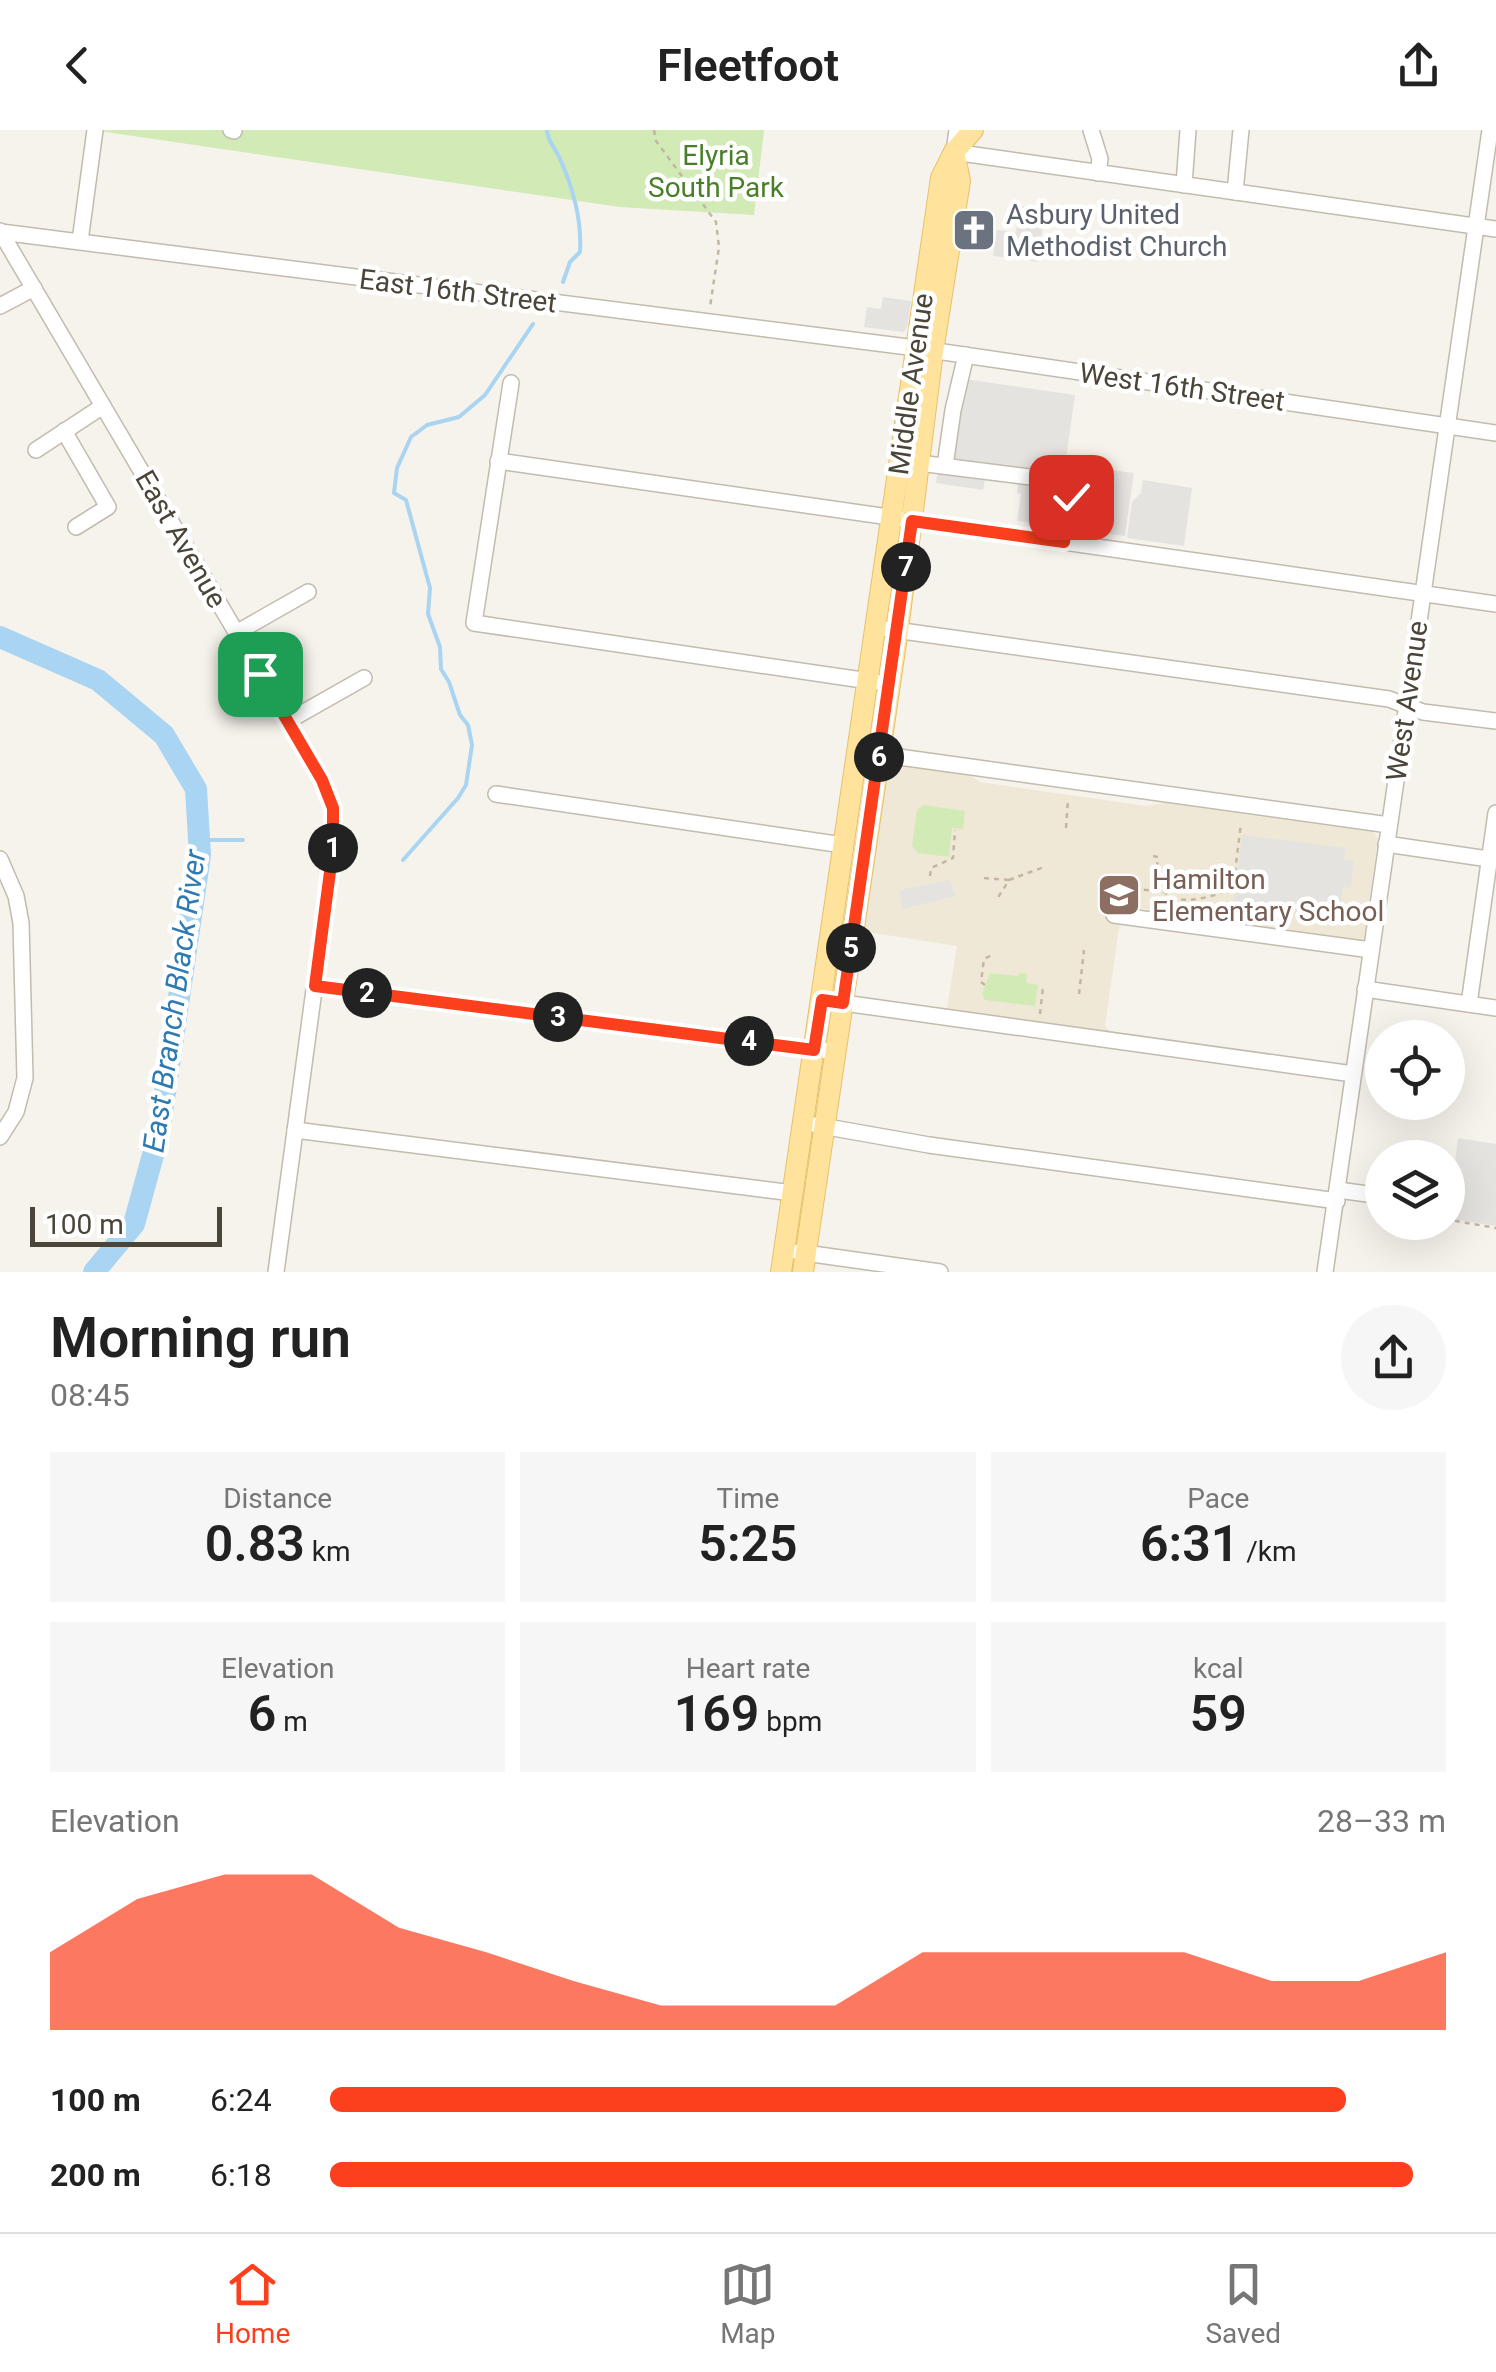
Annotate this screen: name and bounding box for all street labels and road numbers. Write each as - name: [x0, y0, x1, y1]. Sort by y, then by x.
- street label: East 16th Street: [357, 263, 559, 319]
- street label: Middle Avenue: [882, 291, 940, 477]
- street label: West 16th Street: [1077, 356, 1287, 418]
- street label: East Avenue: [128, 464, 234, 614]
- street label: West Avenue: [1379, 619, 1435, 783]

